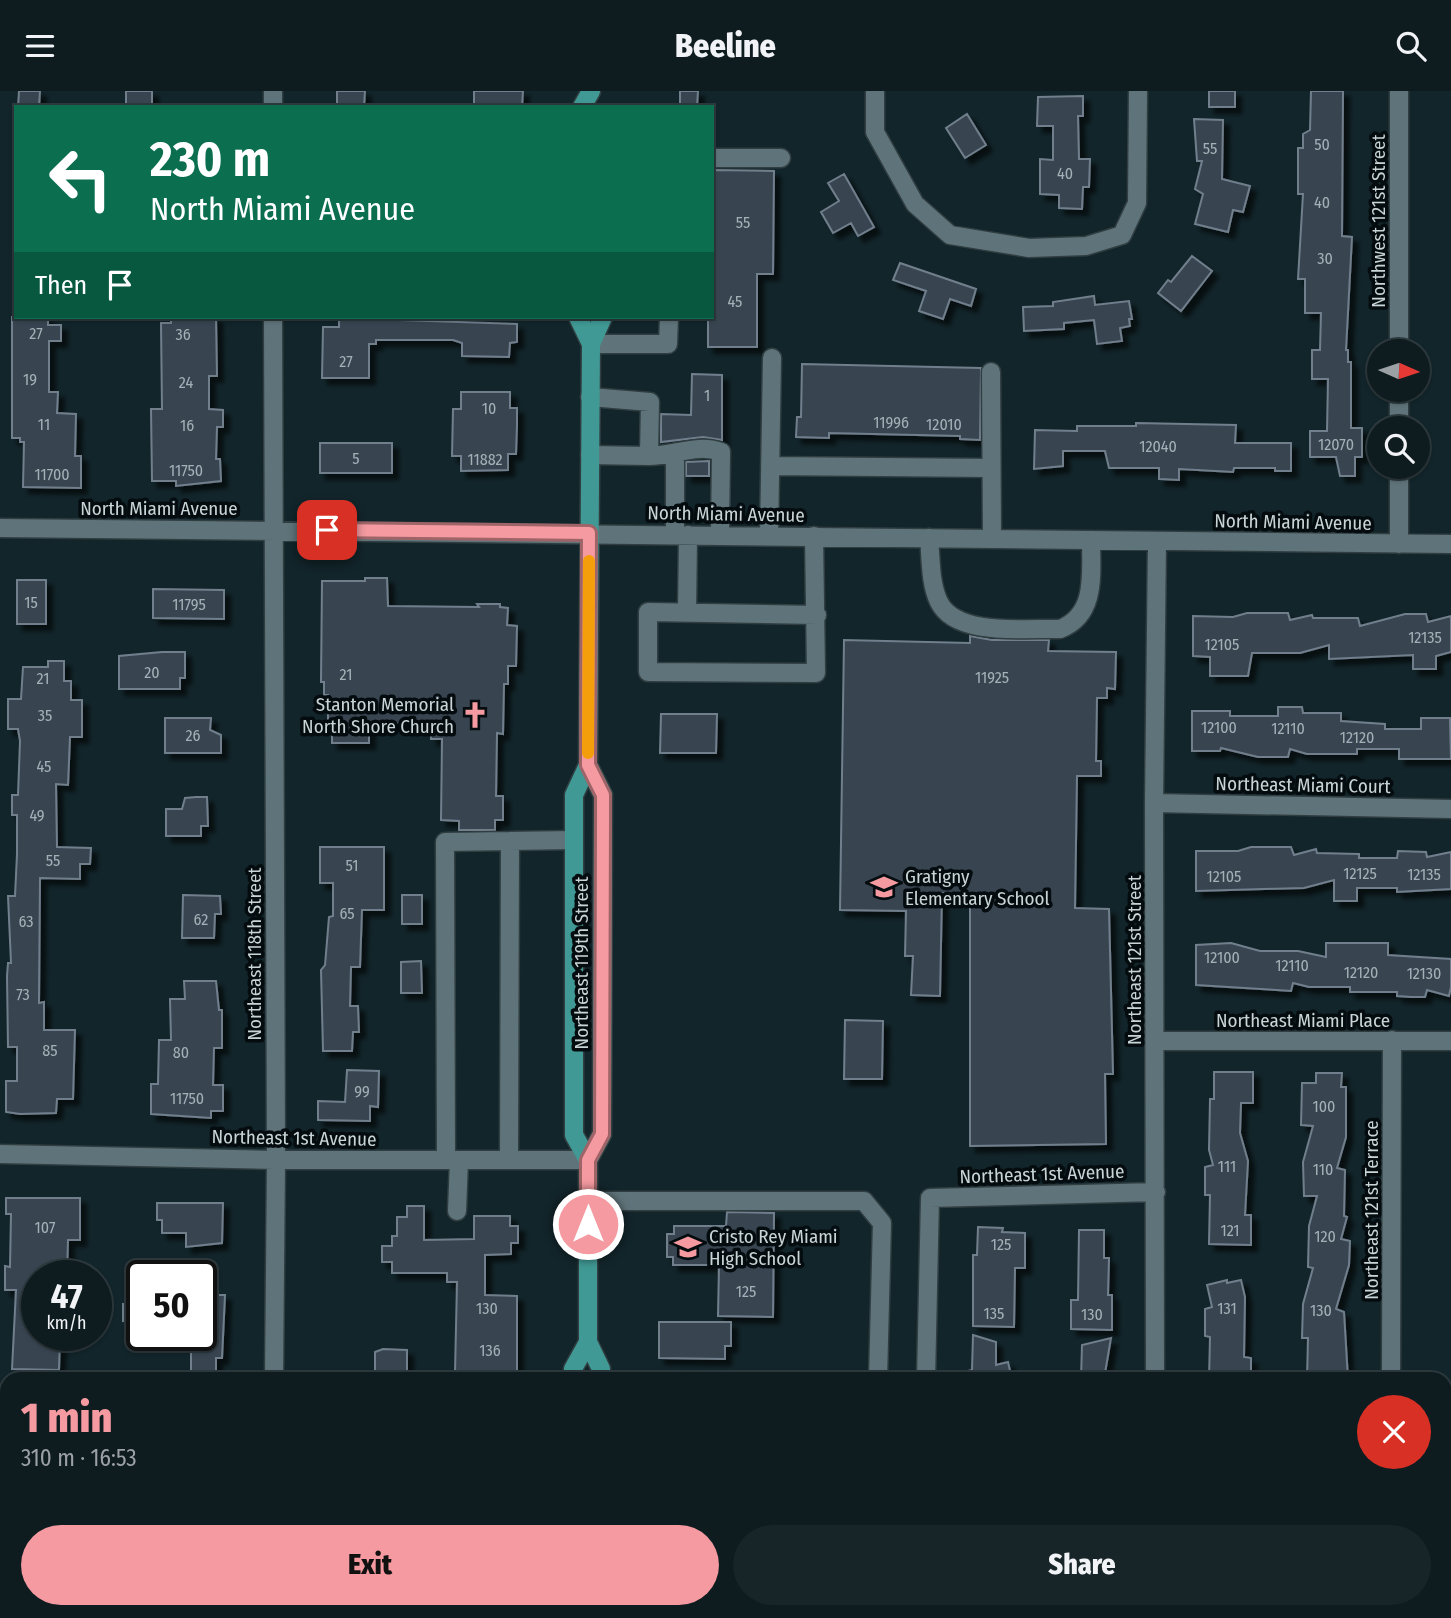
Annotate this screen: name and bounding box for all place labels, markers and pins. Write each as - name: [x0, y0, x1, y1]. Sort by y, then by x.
- pin: [297, 500, 357, 560]
- place label: Stanton Memorial North Shore Church: [302, 693, 454, 738]
- church icon: Stanton Memorial North Shore Church: [460, 700, 490, 730]
- place label: Gratigny Elementary School: [905, 865, 1050, 910]
- school or university icon: Gratigny Elementary School: [869, 872, 899, 902]
- place label: Cristo Rey Miami High School: [709, 1225, 838, 1270]
- school or university icon: Cristo Rey Miami High School: [673, 1232, 703, 1262]

